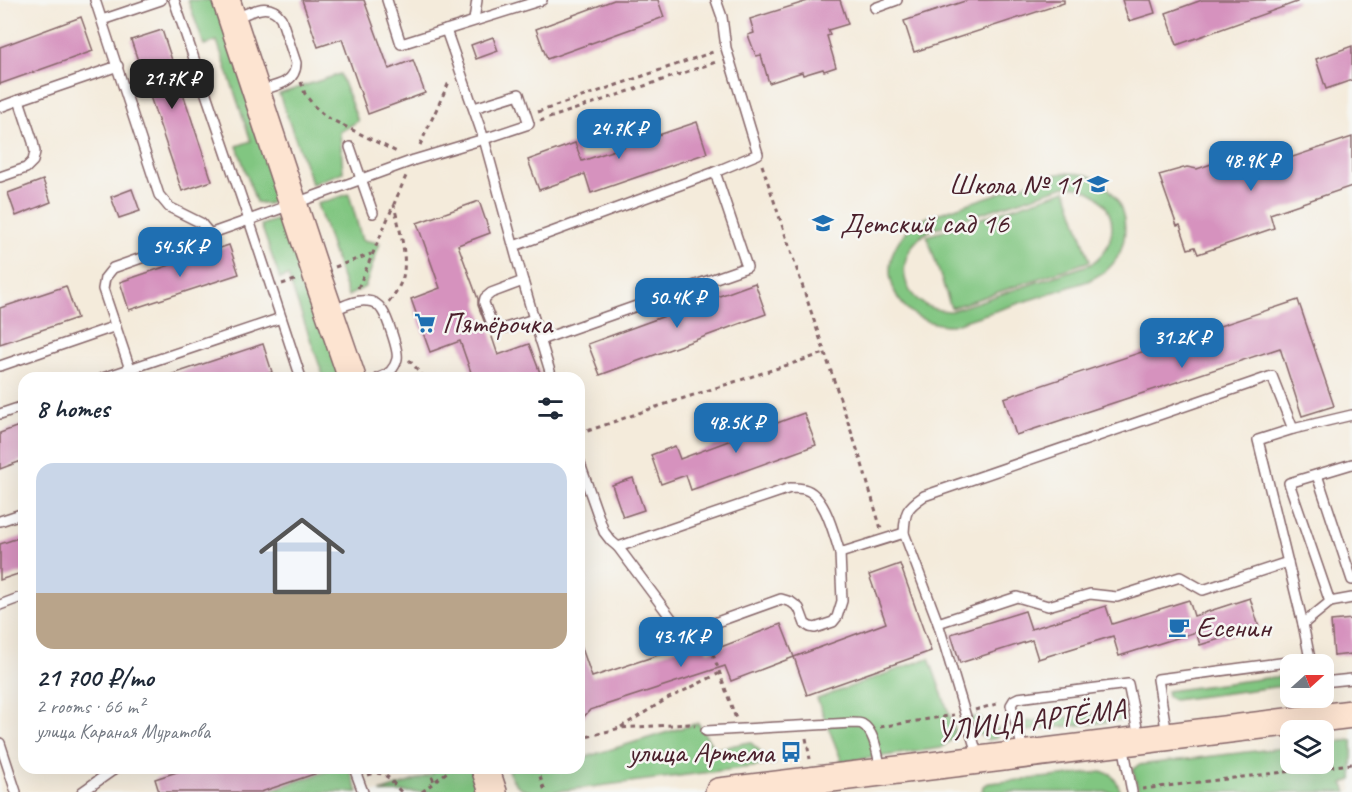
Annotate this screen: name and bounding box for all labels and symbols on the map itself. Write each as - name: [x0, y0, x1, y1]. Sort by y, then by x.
- pin: 21.7K ₽: [117, 59, 227, 110]
- pin: 24.7K ₽: [564, 109, 674, 160]
- pin: 48.9K ₽: [1196, 141, 1306, 192]
- place label: Школа № 11: [949, 165, 1082, 203]
- school or university icon: Школа № 11: [1086, 172, 1110, 196]
- place label: Детский сад 16: [840, 204, 1010, 242]
- school or university icon: Детский сад 16: [811, 211, 835, 235]
- pin: 54.5K ₽: [125, 227, 235, 278]
- pin: 50.4K ₽: [622, 278, 732, 329]
- place label: Пятёрочка: [442, 304, 554, 342]
- supermarket icon: Пятёрочка: [413, 311, 437, 335]
- pin: 31.2K ₽: [1127, 318, 1237, 369]
- pin: 48.5K ₽: [681, 403, 791, 454]
- place label: Есенин: [1196, 608, 1273, 646]
- cafe icon: Есенин: [1167, 615, 1191, 639]
- pin: 43.1K ₽: [626, 617, 736, 668]
- north arrow: [1280, 654, 1334, 708]
- street label: УЛИЦА АРТЁМА: [934, 689, 1129, 750]
- place label: улица Артема: [626, 733, 776, 771]
- bus stop icon: улица Артема: [779, 740, 803, 764]

